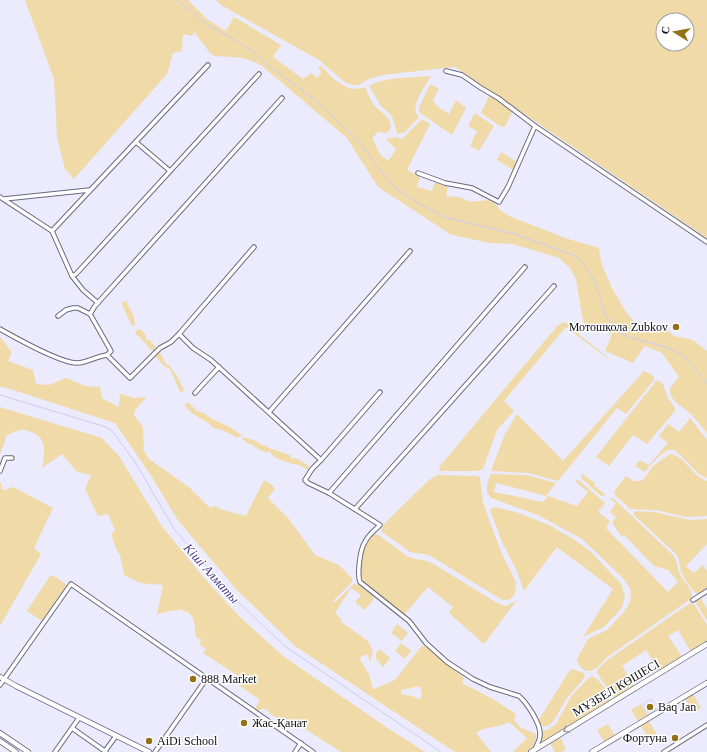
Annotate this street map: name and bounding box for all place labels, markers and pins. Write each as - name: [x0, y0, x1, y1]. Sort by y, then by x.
- place label: Мотошкола Zubkov: [569, 320, 668, 334]
- marker: Мотошкола Zubkov: [671, 322, 681, 332]
- place label: 888 Market: [201, 672, 257, 686]
- marker: 888 Market: [188, 674, 198, 684]
- place label: Baq Jan: [658, 700, 696, 714]
- marker: Baq Jan: [645, 702, 655, 712]
- place label: Жас-Қанат: [252, 716, 308, 730]
- marker: Жас-Қанат: [239, 718, 249, 728]
- place label: Фортуна: [623, 731, 668, 745]
- marker: Фортуна: [670, 733, 680, 743]
- place label: AiDi School: [157, 734, 218, 748]
- marker: AiDi School: [144, 736, 154, 746]

